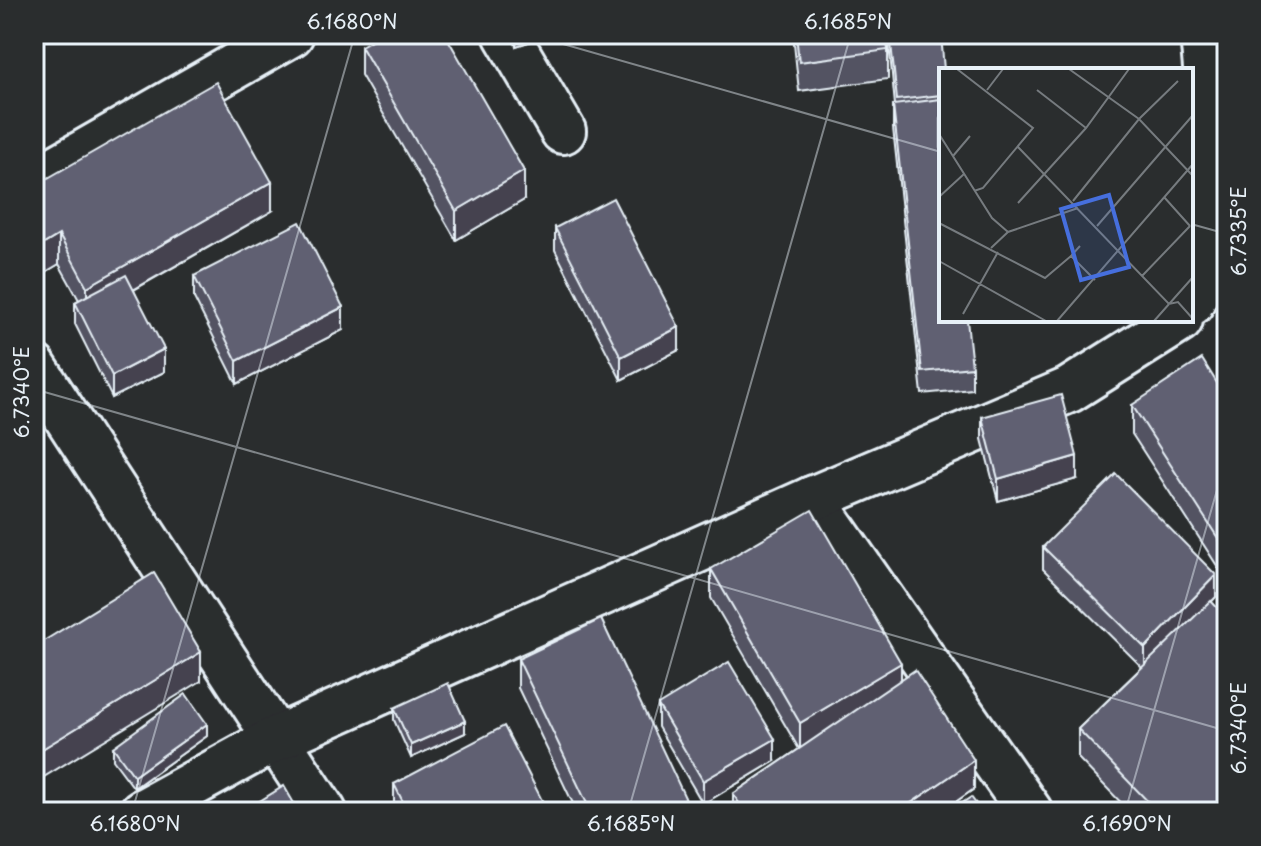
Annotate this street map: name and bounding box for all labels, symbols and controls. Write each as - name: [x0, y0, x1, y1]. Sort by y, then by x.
- text: 6.1680°N: [306, 6, 398, 36]
- text: 6.1685°N: [804, 6, 892, 36]
- inset map: [939, 68, 1193, 322]
- text: 6.7335°E: [1223, 186, 1253, 276]
- text: 6.7340°E: [6, 346, 36, 438]
- text: 6.7340°E: [1223, 682, 1253, 774]
- text: 6.1680°N: [89, 808, 181, 838]
- text: 6.1685°N: [587, 808, 675, 838]
- text: 6.1690°N: [1082, 808, 1172, 838]

